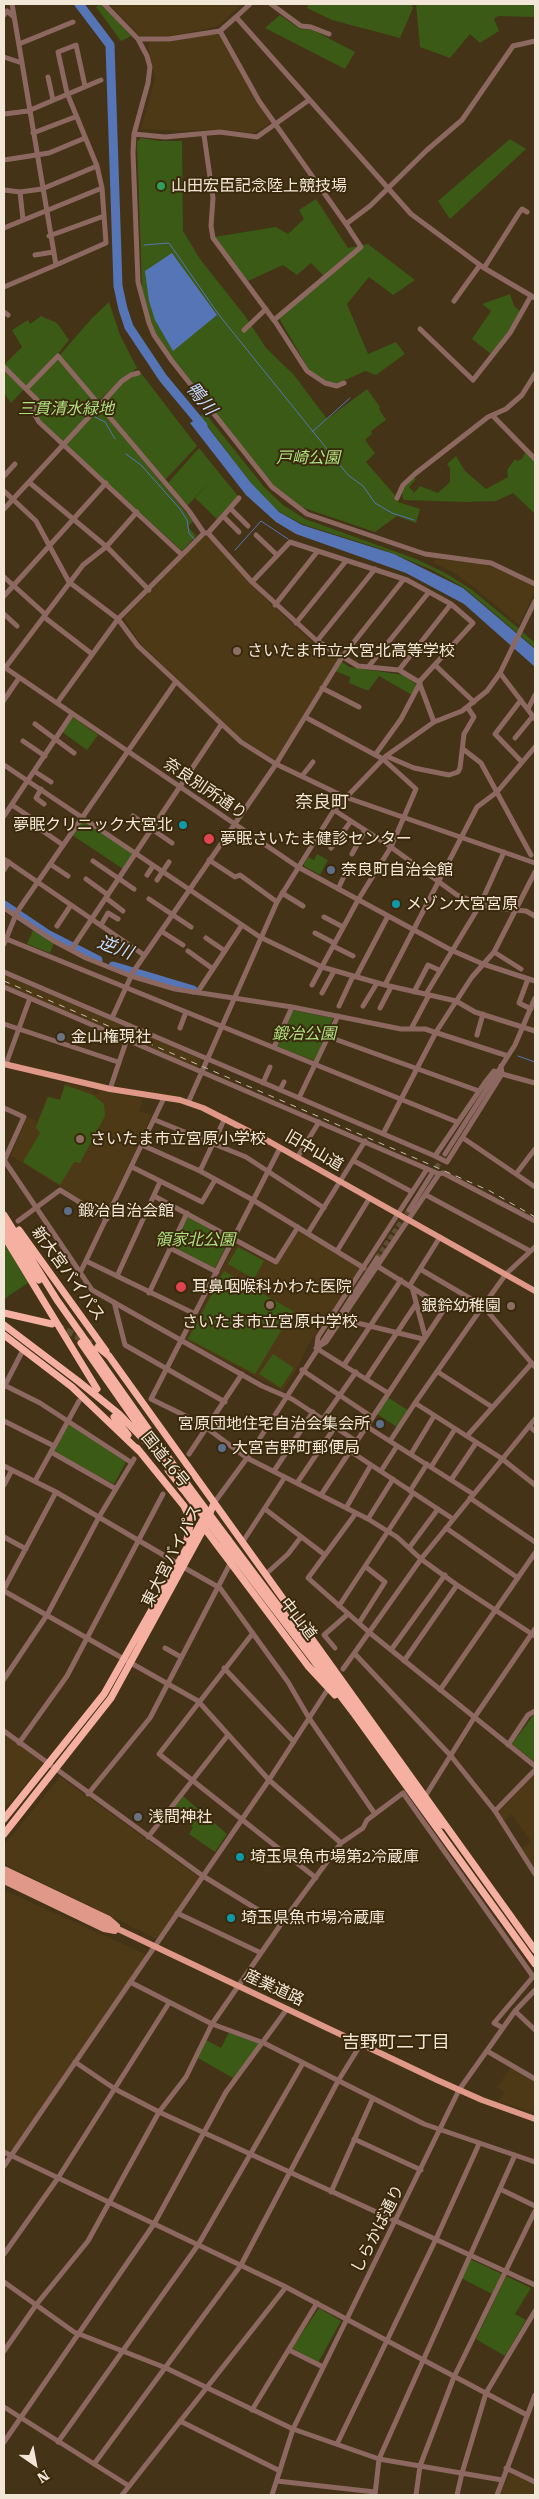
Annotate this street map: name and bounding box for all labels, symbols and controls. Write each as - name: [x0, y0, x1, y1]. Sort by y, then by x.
- place label: 山田宏臣記念陸上競技場: [171, 176, 347, 196]
- marker: 山田宏臣記念陸上競技場: [155, 180, 167, 192]
- water label: 鴨川: [181, 378, 221, 420]
- park label: 三貫清水緑地: [18, 399, 114, 419]
- park label: 戸崎公園: [276, 448, 340, 468]
- place label: さいたま市立大宮北高等学校: [247, 641, 455, 661]
- marker: さいたま市立大宮北高等学校: [231, 645, 243, 657]
- street label: 奈良別所通り: [160, 754, 250, 824]
- district label: 奈良町: [295, 792, 349, 814]
- place label: 夢眠クリニック大宮北: [13, 815, 173, 835]
- marker: 夢眠クリニック大宮北: [177, 819, 189, 831]
- place label: 夢眠さいたま健診センター: [220, 829, 412, 849]
- marker: 夢眠さいたま健診センター: [202, 832, 216, 846]
- place label: 奈良町自治会館: [341, 860, 453, 880]
- marker: 奈良町自治会館: [325, 864, 337, 876]
- place label: メゾン大宮宮原: [406, 894, 518, 914]
- marker: メゾン大宮宮原: [390, 898, 402, 910]
- water label: 逆川: [94, 932, 136, 964]
- park label: 鍛冶公園: [272, 1024, 336, 1044]
- place label: 金山権現社: [71, 1027, 151, 1047]
- marker: 金山権現社: [55, 1031, 67, 1043]
- street label: 旧中山道: [281, 1127, 347, 1175]
- place label: さいたま市立宮原小学校: [90, 1129, 266, 1149]
- marker: さいたま市立宮原小学校: [74, 1133, 86, 1145]
- place label: 鍛冶自治会館: [78, 1201, 174, 1221]
- marker: 鍛冶自治会館: [62, 1205, 74, 1217]
- street label: 新大宮バイパス: [27, 1223, 109, 1325]
- park label: 領家北公園: [155, 1230, 235, 1250]
- place label: 耳鼻咽喉科かわた医院: [192, 1277, 352, 1297]
- marker: 耳鼻咽喉科かわた医院: [174, 1280, 188, 1294]
- place label: 銀鈴幼稚園: [421, 1296, 501, 1316]
- marker: さいたま市立宮原中学校: [264, 1299, 276, 1311]
- marker: 銀鈴幼稚園: [505, 1300, 517, 1312]
- place label: さいたま市立宮原中学校: [182, 1312, 358, 1332]
- place label: 宮原団地住宅自治会集会所: [178, 1414, 370, 1434]
- marker: 宮原団地住宅自治会集会所: [374, 1418, 386, 1430]
- street label: 国道16号: [137, 1428, 193, 1492]
- place label: 大宮吉野町郵便局: [232, 1438, 360, 1458]
- marker: 大宮吉野町郵便局: [216, 1442, 228, 1454]
- street label: 東大宮バイパス: [138, 1502, 206, 1610]
- street label: 中山道: [276, 1594, 320, 1644]
- place label: 浅間神社: [148, 1807, 212, 1827]
- marker: 浅間神社: [132, 1811, 144, 1823]
- place label: 埼玉県魚市場第2冷蔵庫: [250, 1847, 419, 1867]
- marker: 埼玉県魚市場第2冷蔵庫: [234, 1851, 246, 1863]
- place label: 埼玉県魚市場冷蔵庫: [241, 1908, 385, 1928]
- marker: 埼玉県魚市場冷蔵庫: [225, 1912, 237, 1924]
- street label: 産業道路: [241, 1966, 307, 2010]
- district label: 吉野町二丁目: [342, 2032, 450, 2054]
- street label: しらかば通り: [348, 2182, 408, 2276]
- north arrow: [10, 2439, 60, 2489]
- text: N: [34, 2467, 52, 2486]

